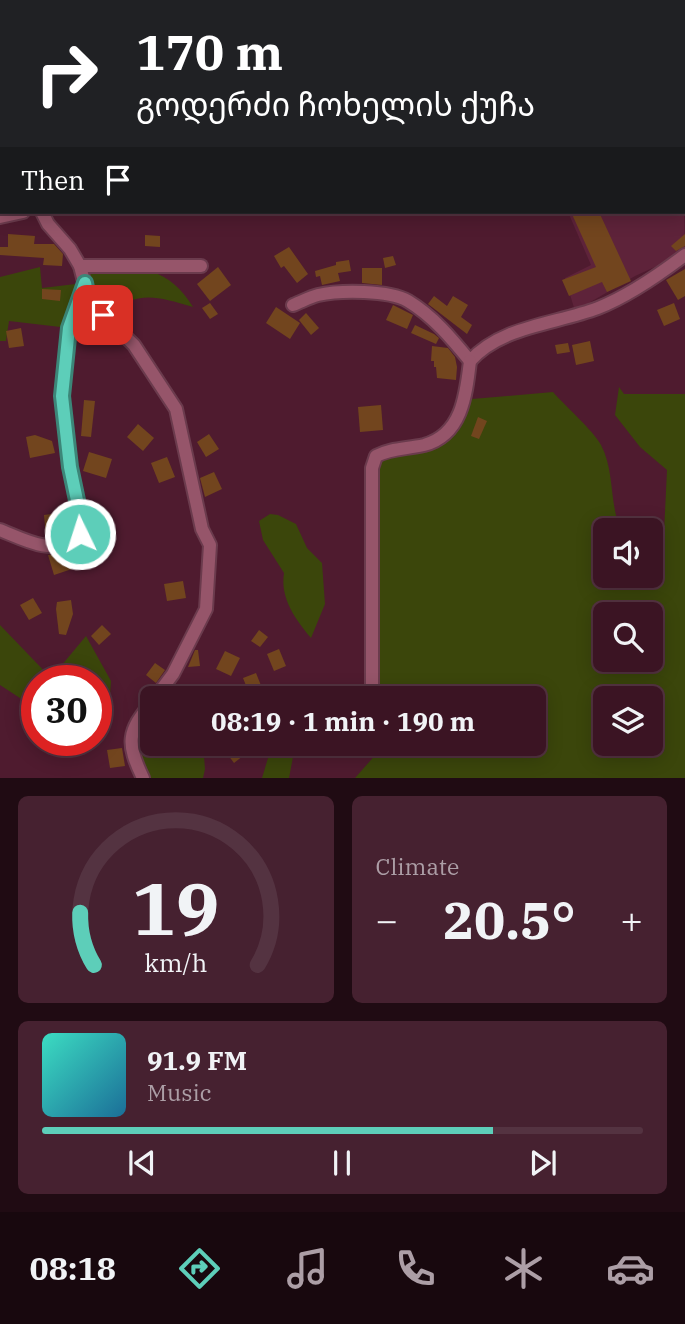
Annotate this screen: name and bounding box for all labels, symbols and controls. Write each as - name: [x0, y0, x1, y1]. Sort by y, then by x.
- text: 170 m: [136, 20, 283, 83]
- icon: right: [21, 28, 112, 119]
- text: გოდერძი ჩოხელის ქუჩა: [136, 83, 535, 125]
- icon: arrive: [99, 161, 137, 199]
- text: Then: [21, 163, 85, 197]
- pin: [73, 285, 133, 345]
- icon: arrive: [84, 296, 122, 334]
- position arrow: [43, 497, 117, 571]
- map controls: [593, 518, 663, 756]
- button: sound: [593, 518, 663, 588]
- button: search: [593, 602, 663, 672]
- speed limit sign: 30: [21, 665, 112, 756]
- button: layers: [593, 686, 663, 756]
- text: 08:19 · 1 min · 190 m: [211, 704, 475, 738]
- text: Climate: [376, 851, 459, 881]
- text: 19: [132, 861, 219, 956]
- text: 20.5°: [443, 886, 576, 953]
- text: −: [376, 895, 398, 944]
- text: +: [620, 895, 643, 944]
- text: km/h: [144, 946, 207, 979]
- text: 91.9 FM: [147, 1043, 247, 1077]
- text: Music: [147, 1077, 212, 1107]
- icon: previous: [123, 1144, 161, 1182]
- icon: pause: [323, 1144, 361, 1182]
- icon: next: [524, 1144, 562, 1182]
- icon: directions: [175, 1244, 224, 1293]
- icon: music: [283, 1244, 332, 1293]
- icon: phone: [391, 1244, 440, 1293]
- icon: climate: [499, 1244, 548, 1293]
- icon: car: [606, 1244, 655, 1293]
- text: 08:18: [29, 1247, 116, 1289]

